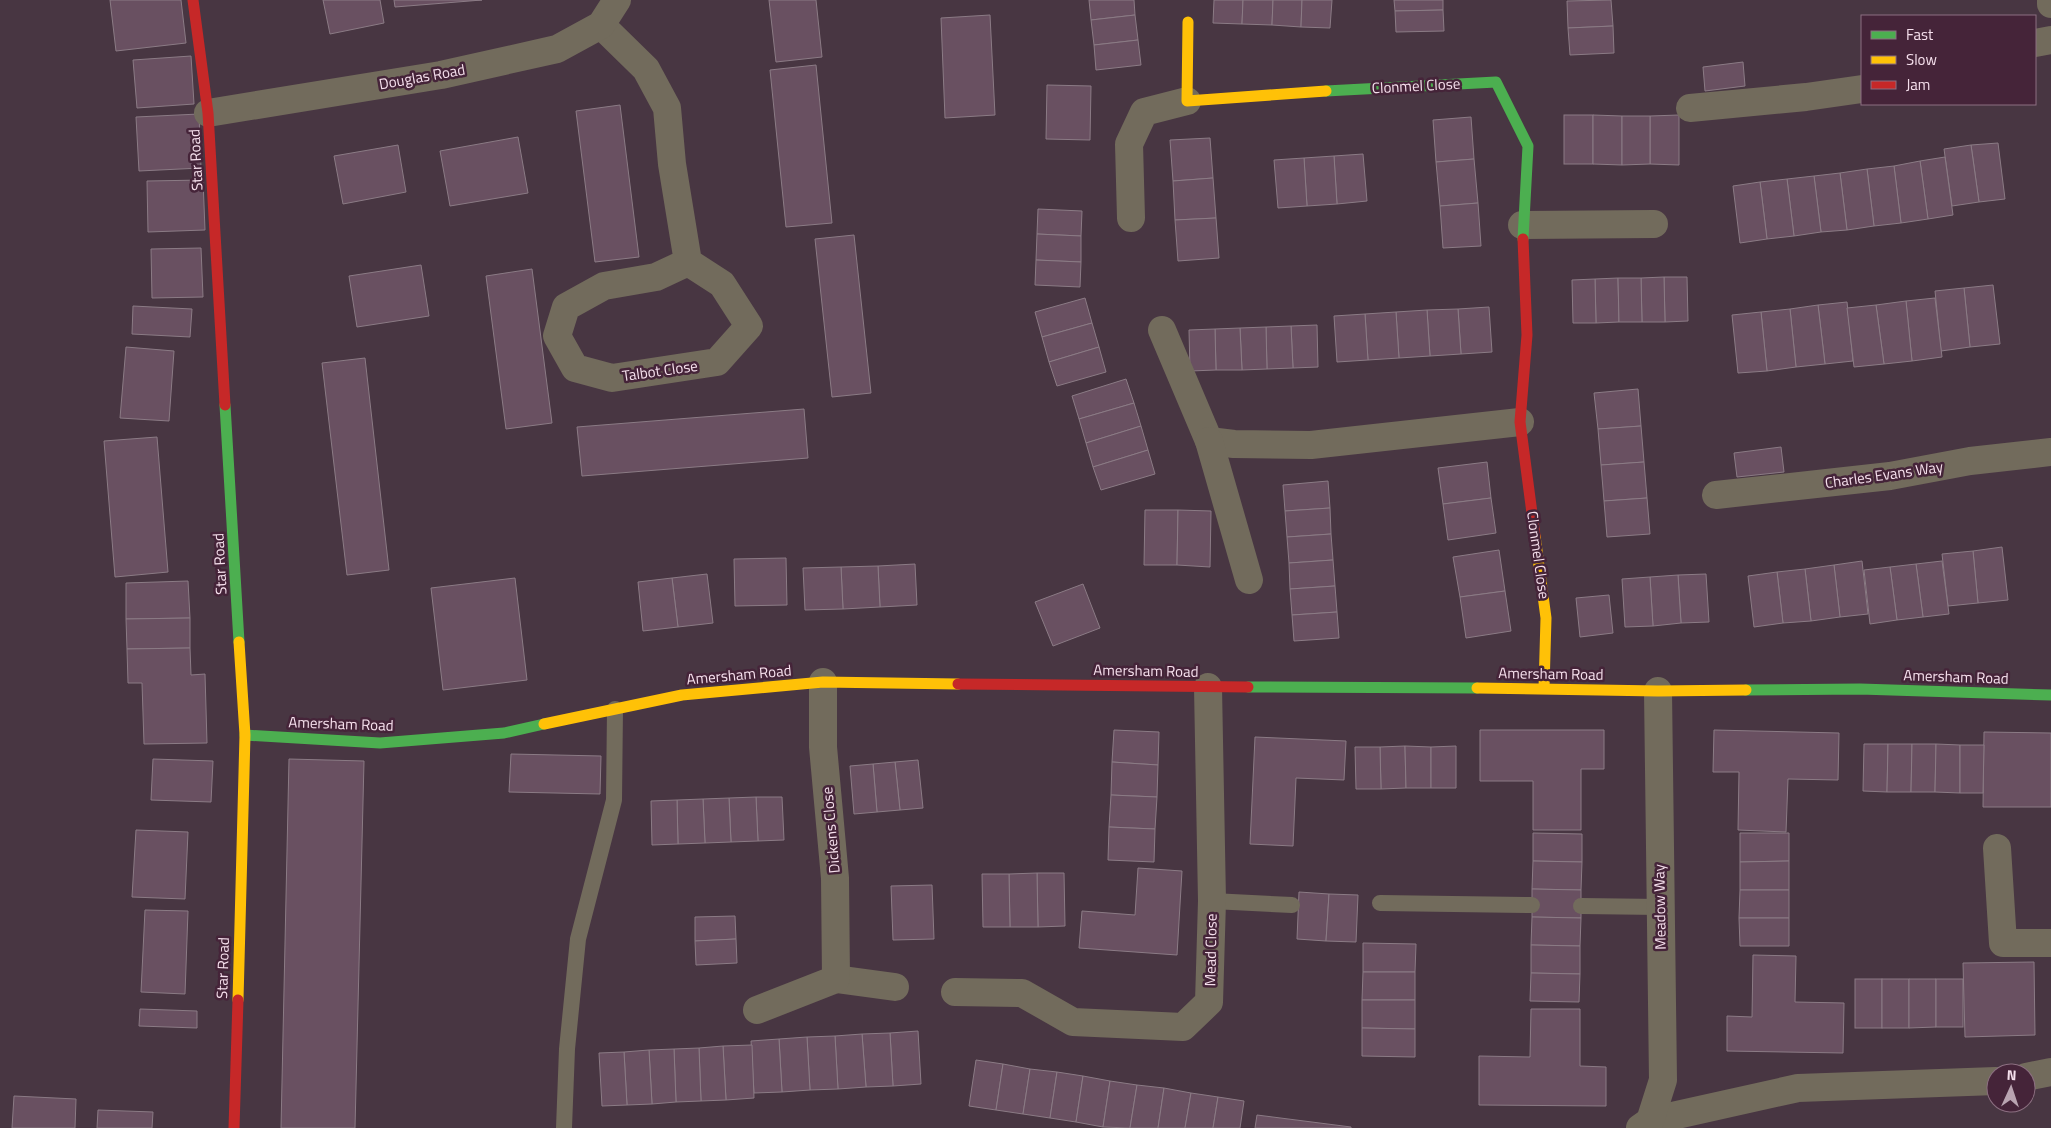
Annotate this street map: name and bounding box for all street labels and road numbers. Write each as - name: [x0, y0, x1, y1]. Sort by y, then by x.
- street label: Douglas Road: [377, 58, 467, 95]
- street label: Clonmel Close: [1371, 72, 1461, 99]
- street label: Star Road: [182, 129, 209, 191]
- street label: Talbot Close: [621, 354, 699, 387]
- street label: Charles Evans Way: [1823, 455, 1944, 494]
- street label: Clonmel Close: [1521, 509, 1556, 600]
- street label: Star Road: [206, 533, 233, 595]
- street label: Amersham Road: [686, 658, 792, 691]
- street label: Amersham Road: [1093, 658, 1199, 683]
- street label: Amersham Road: [1498, 661, 1604, 686]
- street label: Amersham Road: [1903, 663, 2009, 690]
- street label: Amersham Road: [288, 710, 394, 737]
- street label: Dickens Close: [815, 786, 846, 874]
- street label: Meadow Way: [1647, 864, 1672, 950]
- street label: Mead Close: [1198, 913, 1223, 987]
- street label: Star Road: [210, 937, 235, 999]

